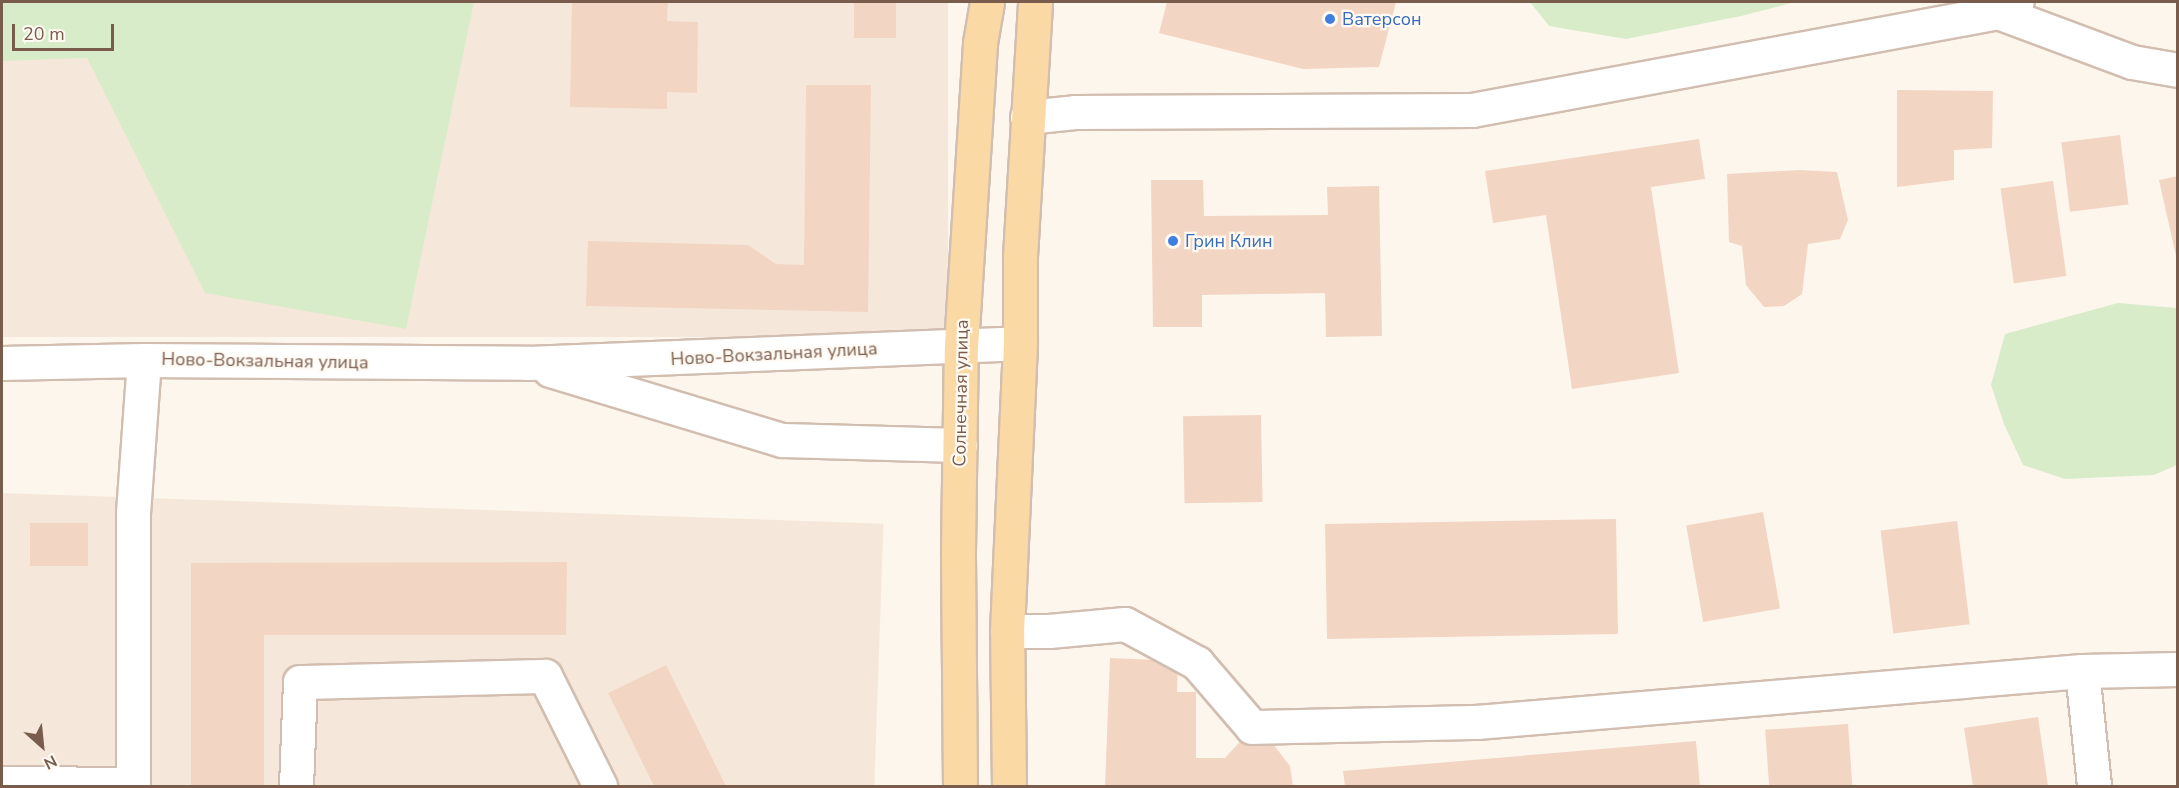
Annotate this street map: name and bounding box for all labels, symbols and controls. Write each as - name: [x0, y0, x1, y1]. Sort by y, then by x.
- place label: Ватерсон: [1342, 8, 1422, 30]
- scale bar: [15, 12, 117, 50]
- marker: Ватерсон: [1323, 12, 1337, 26]
- text: 20 m: [23, 22, 65, 46]
- place label: Грин Клин: [1185, 230, 1273, 252]
- marker: Грин Клин: [1166, 234, 1180, 248]
- street label: Солнечная улица: [949, 319, 973, 467]
- street label: Ново-Вокзальная улица: [670, 338, 878, 370]
- street label: Ново-Вокзальная улица: [161, 348, 369, 374]
- north arrow: [12, 716, 72, 776]
- text: N: [40, 750, 60, 775]

